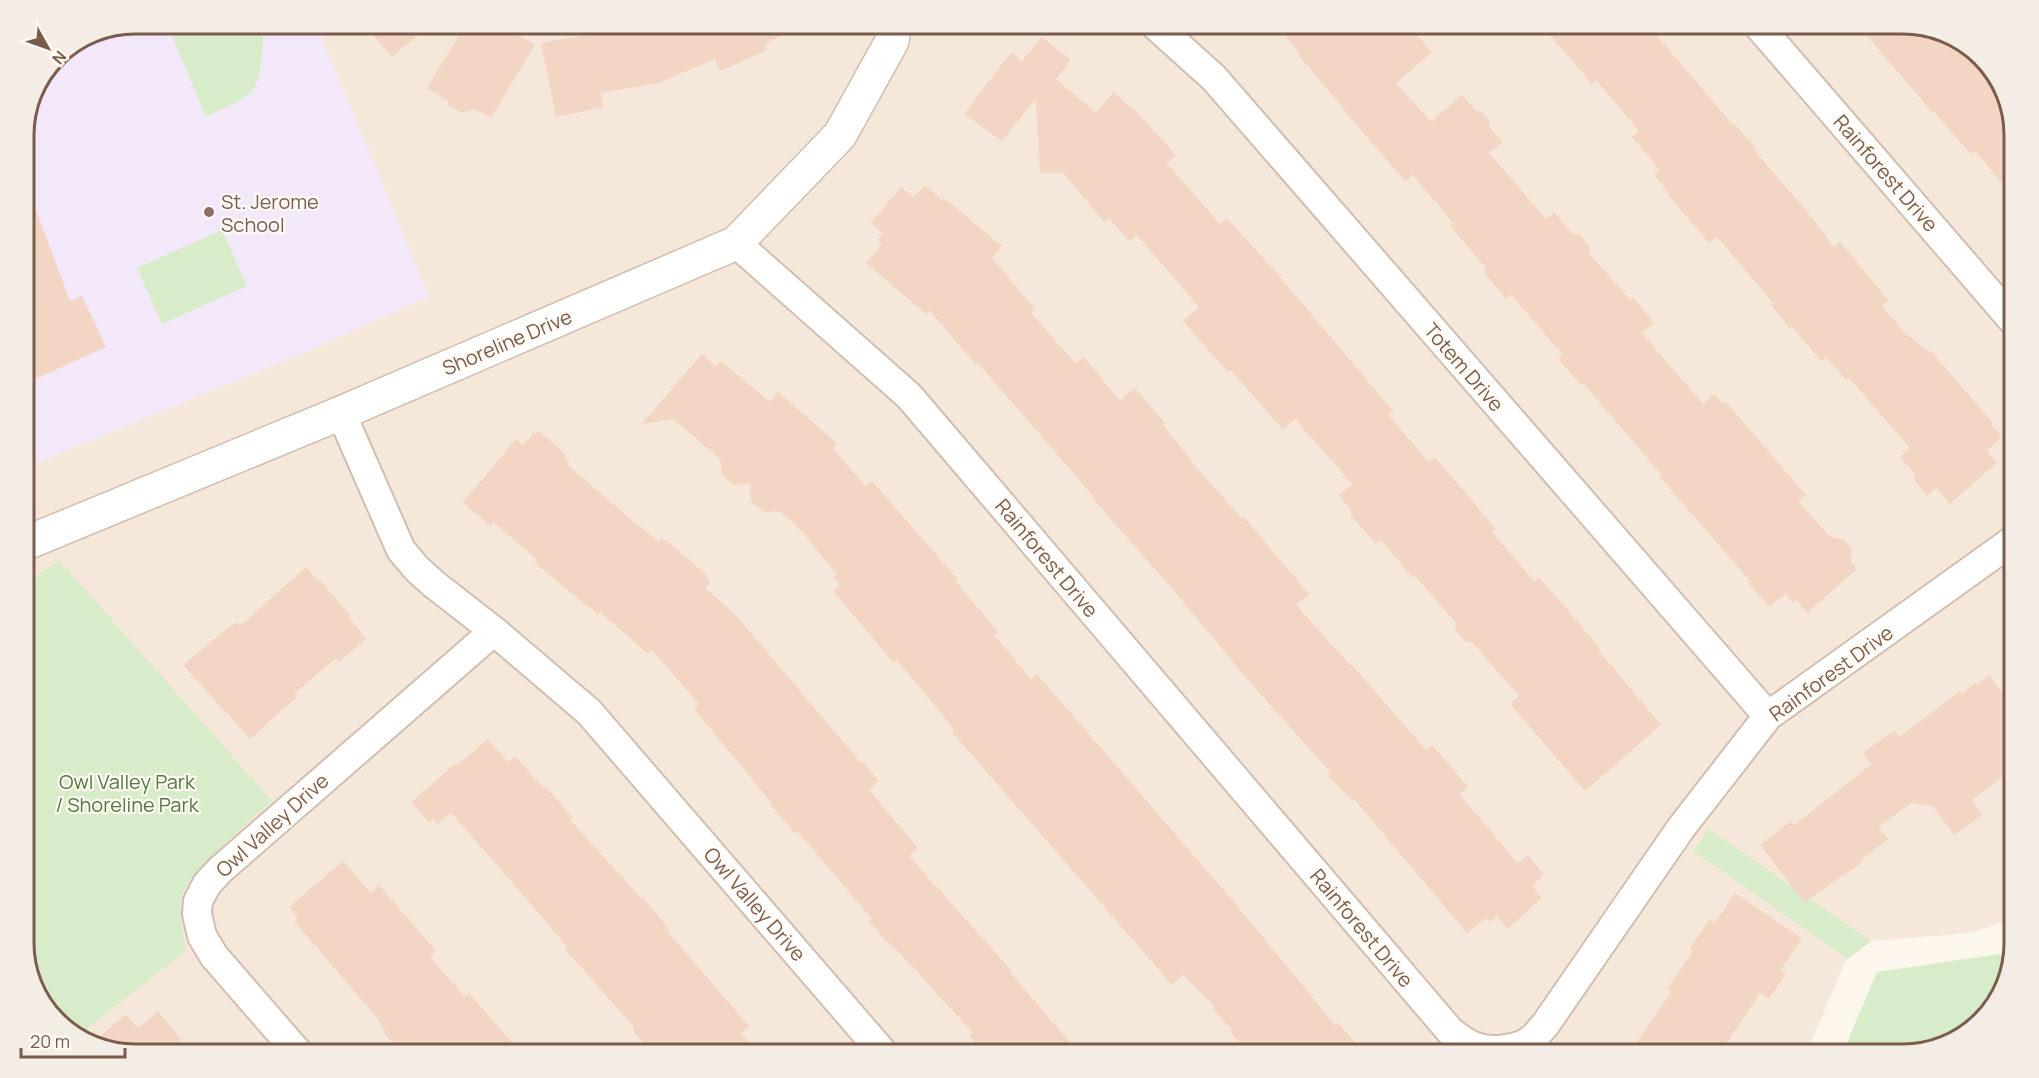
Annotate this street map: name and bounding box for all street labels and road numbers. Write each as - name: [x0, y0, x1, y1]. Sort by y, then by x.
- street label: Rainforest Drive: [1828, 109, 1944, 237]
- street label: Shoreline Drive: [438, 303, 576, 381]
- street label: Totem Drive: [1418, 317, 1510, 417]
- street label: Rainforest Drive: [989, 493, 1105, 623]
- street label: Rainforest Drive: [1764, 619, 1898, 727]
- street label: Owl Valley Drive: [210, 767, 334, 883]
- street label: Owl Valley Drive: [698, 841, 812, 967]
- street label: Rainforest Drive: [1304, 863, 1420, 993]

